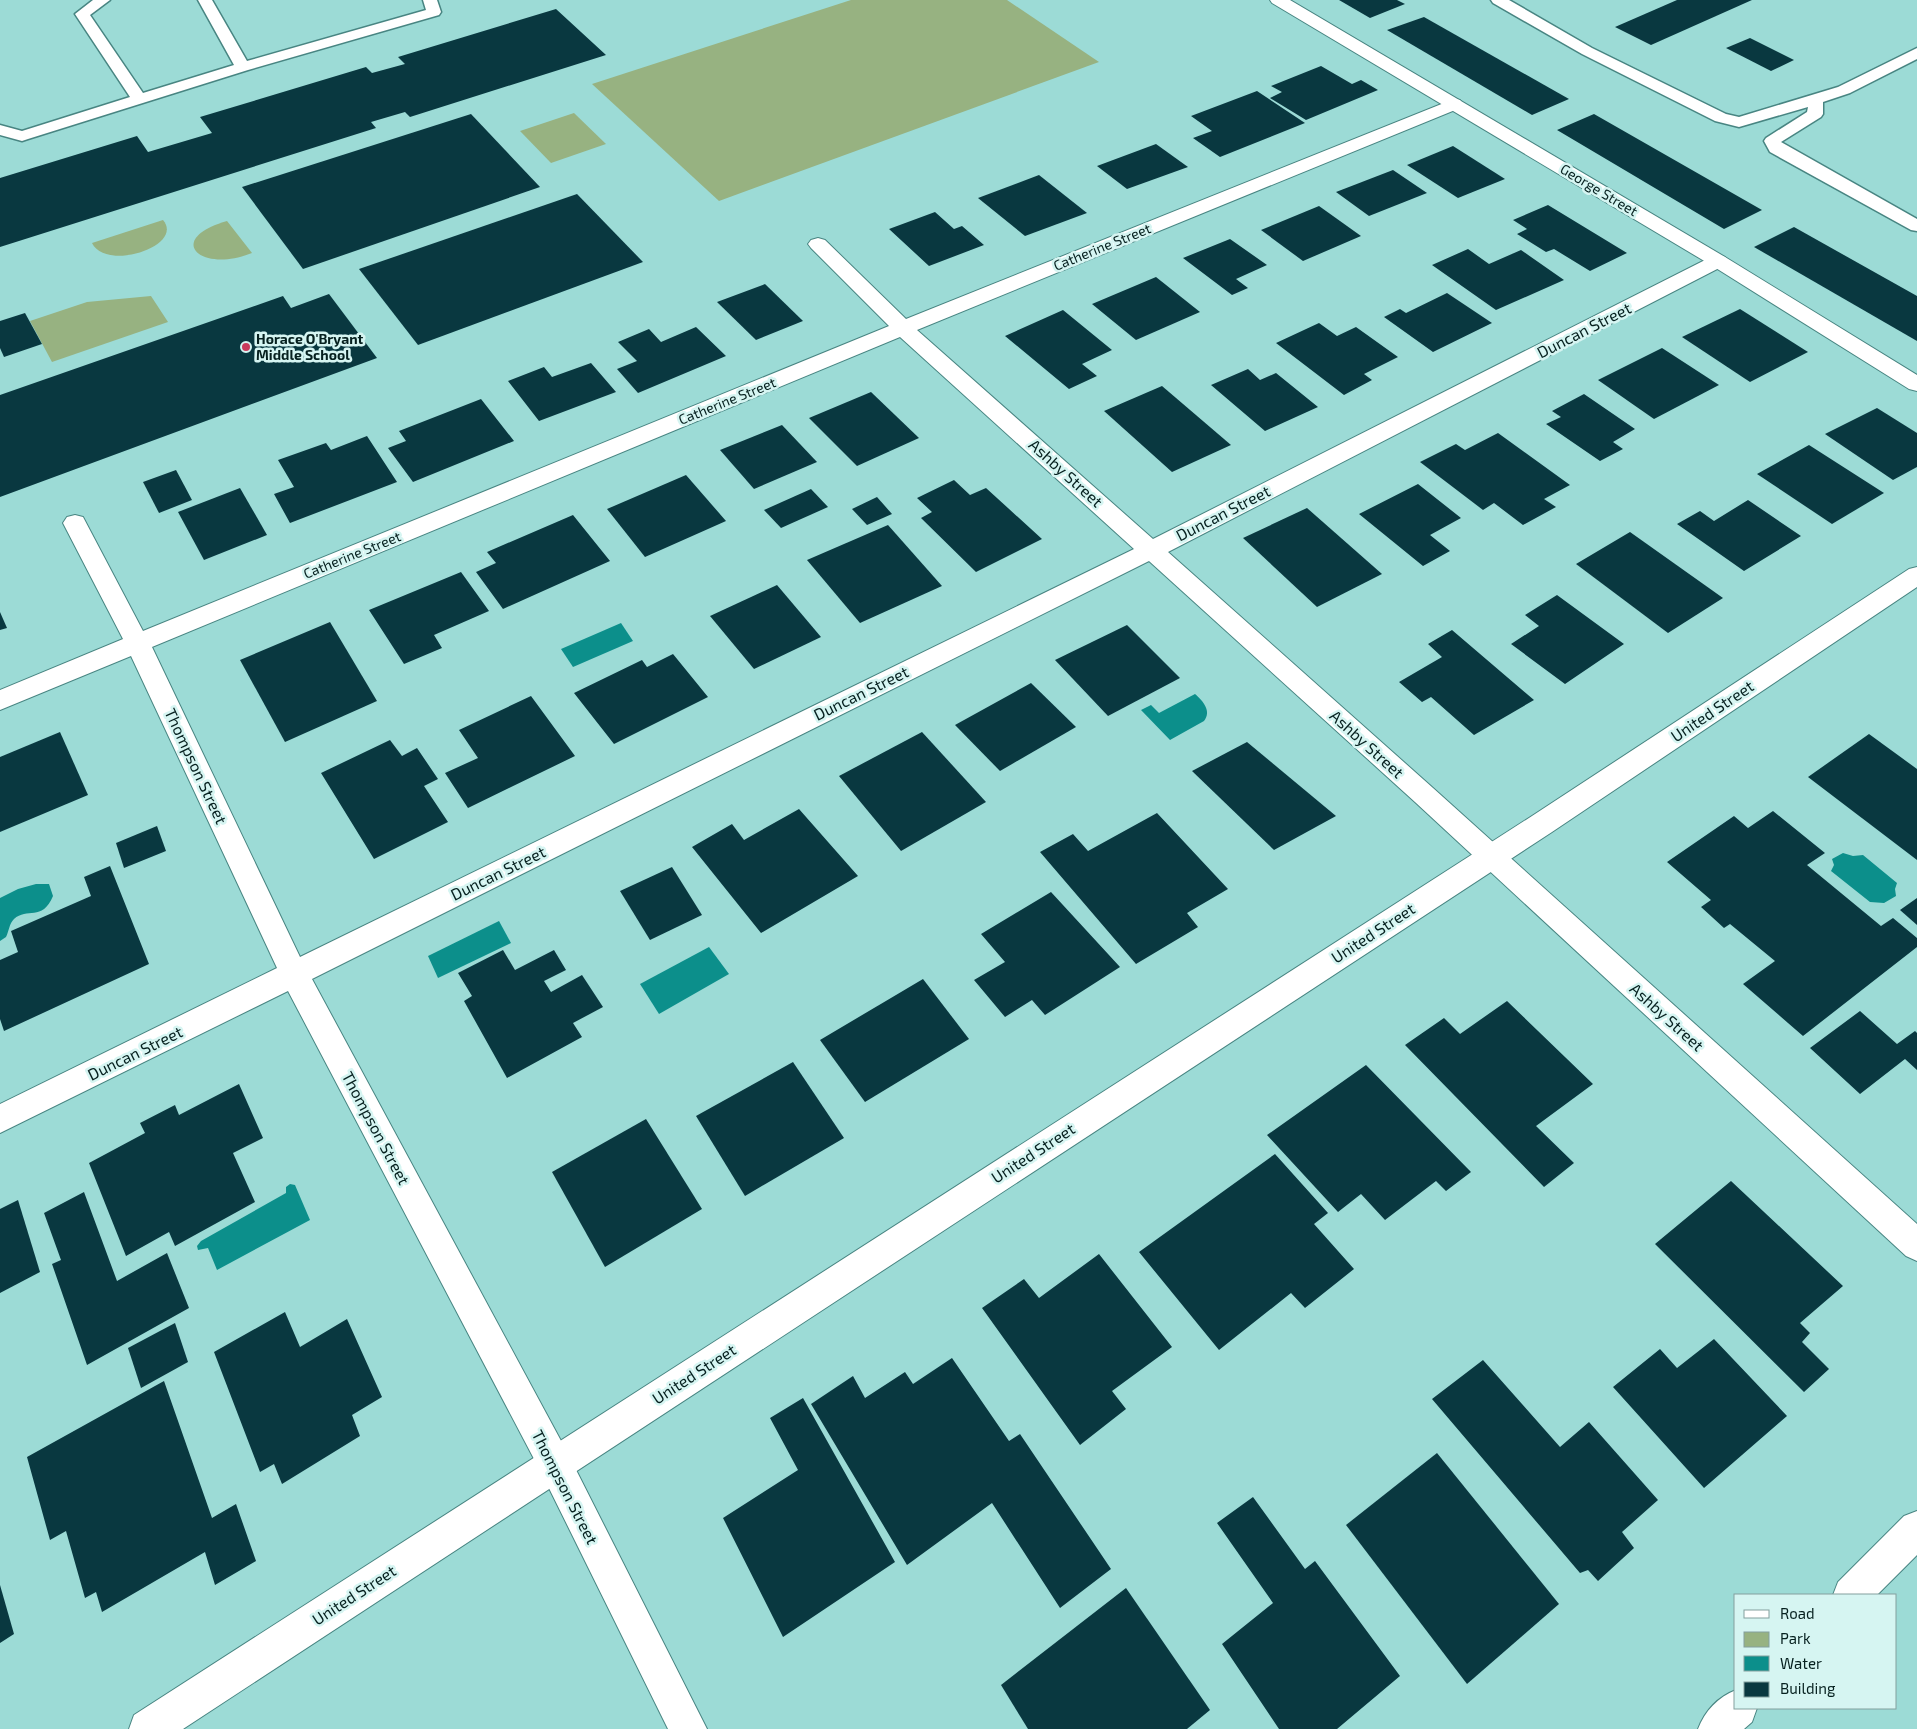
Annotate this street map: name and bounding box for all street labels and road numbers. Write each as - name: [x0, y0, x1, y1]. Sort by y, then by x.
- street label: George Street: [1558, 160, 1641, 219]
- street label: Catherine Street: [1051, 219, 1153, 274]
- street label: Duncan Street: [1534, 298, 1634, 361]
- street label: Catherine Street: [676, 373, 778, 428]
- street label: Ashby Street: [1026, 435, 1107, 511]
- street label: Duncan Street: [1173, 481, 1273, 544]
- street label: Catherine Street: [301, 527, 403, 582]
- street label: Duncan Street: [810, 661, 911, 724]
- street label: United Street: [1667, 676, 1757, 745]
- street label: Thompson Street: [161, 705, 232, 827]
- street label: Ashby Street: [1327, 706, 1408, 782]
- street label: Duncan Street: [447, 841, 548, 904]
- street label: United Street: [1327, 899, 1418, 967]
- street label: Ashby Street: [1627, 979, 1708, 1055]
- street label: Duncan Street: [84, 1021, 185, 1084]
- street label: Thompson Street: [339, 1068, 414, 1188]
- street label: United Street: [987, 1119, 1078, 1187]
- street label: United Street: [648, 1340, 739, 1408]
- street label: Thompson Street: [528, 1427, 602, 1547]
- street label: United Street: [308, 1561, 399, 1629]

